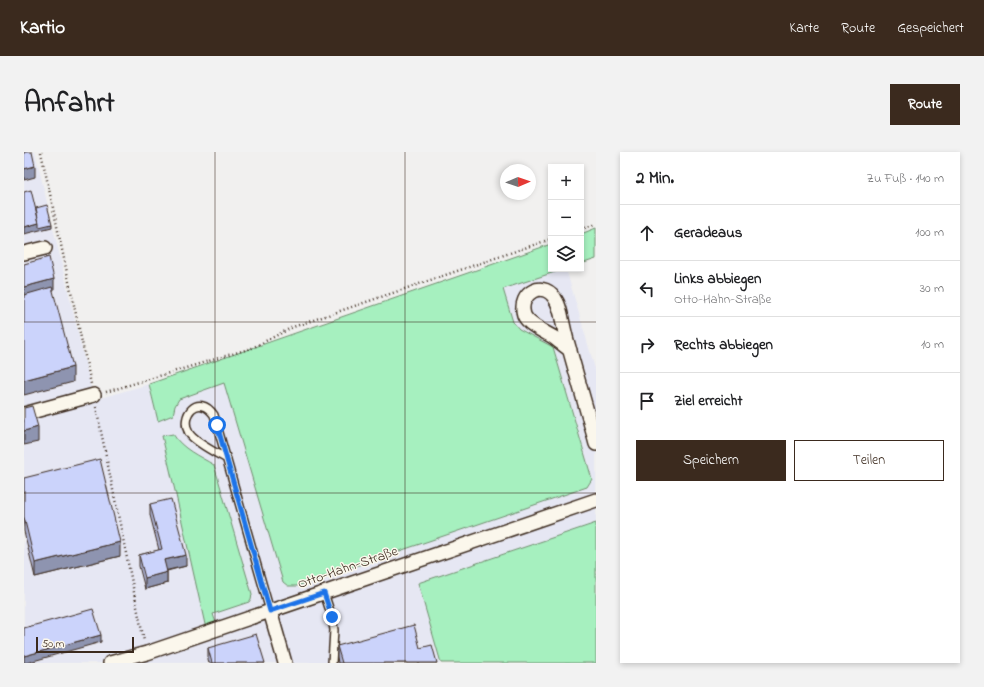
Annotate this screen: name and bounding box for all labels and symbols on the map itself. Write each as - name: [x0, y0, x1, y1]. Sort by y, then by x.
- north arrow: [500, 164, 536, 200]
- route start: [208, 416, 226, 434]
- street label: Otto-Hahn-Straße: [295, 541, 402, 595]
- route end: [323, 608, 341, 626]
- scale bar: [36, 635, 134, 654]

